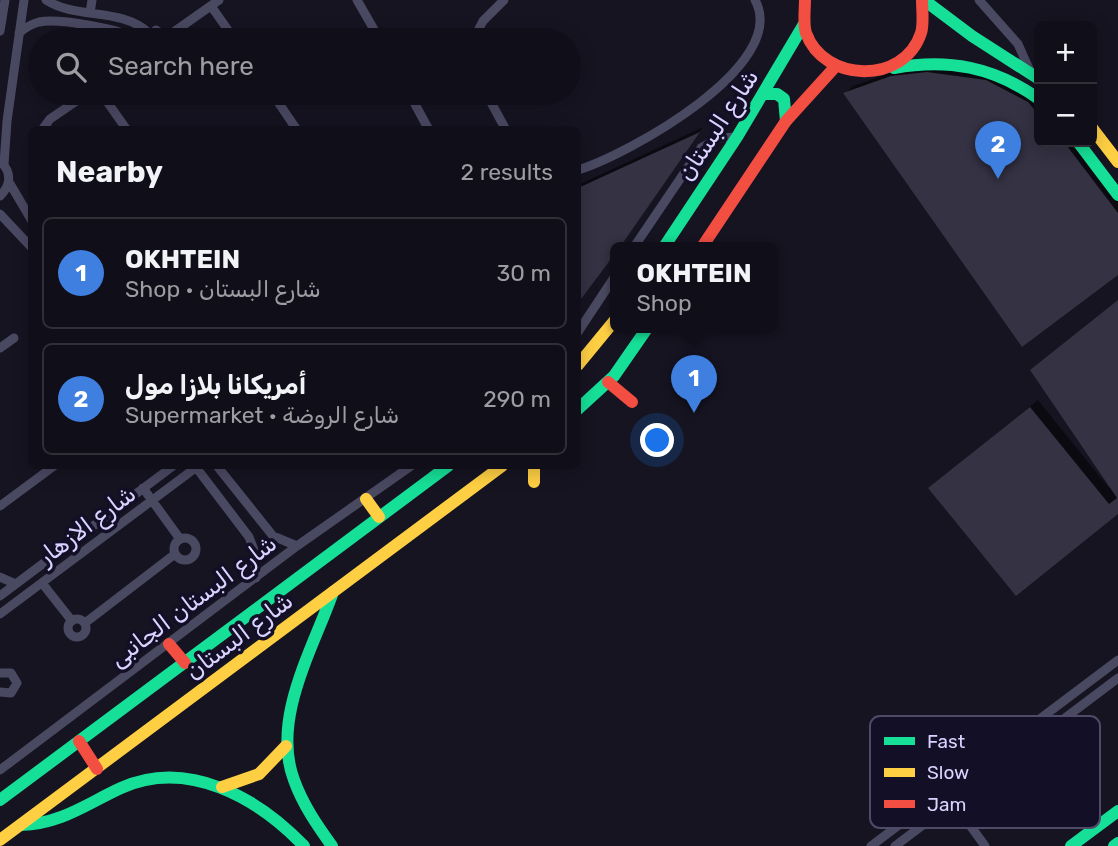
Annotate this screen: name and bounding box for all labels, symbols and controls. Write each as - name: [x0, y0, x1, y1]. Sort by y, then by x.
- map controls: [1034, 21, 1097, 147]
- button: +: [1034, 21, 1097, 84]
- search box: [28, 28, 581, 105]
- icon: search: [52, 48, 90, 86]
- text: Search here: [108, 51, 254, 82]
- street label: شارع البستان: [672, 64, 766, 187]
- button: −: [1034, 84, 1097, 147]
- pin: 2: [975, 121, 1021, 179]
- text: Nearby: [56, 154, 163, 190]
- text: 2 results: [461, 158, 553, 186]
- popup: [610, 242, 778, 333]
- text: OKHTEIN: [125, 244, 240, 275]
- text: OKHTEIN: [636, 258, 752, 289]
- text: 1: [75, 259, 87, 287]
- text: 30 m: [496, 259, 551, 287]
- text: Shop · شارع البستان: [125, 275, 321, 303]
- text: Shop: [636, 289, 692, 317]
- pin: 1: [671, 355, 717, 413]
- text: أمريكانا بلازا مول: [125, 370, 307, 401]
- text: 2: [74, 385, 88, 413]
- text: 290 m: [483, 385, 551, 413]
- text: Supermarket · شارع الروضة: [125, 401, 399, 429]
- your location: [640, 423, 674, 457]
- street label: شارع الازهار: [31, 479, 142, 573]
- street label: شارع البستان الجانبى: [104, 529, 282, 673]
- street label: شارع البستان: [180, 586, 298, 686]
- legend: [870, 716, 1100, 828]
- text: Fast: [927, 730, 966, 753]
- text: Slow: [927, 761, 969, 784]
- text: Jam: [927, 793, 966, 816]

